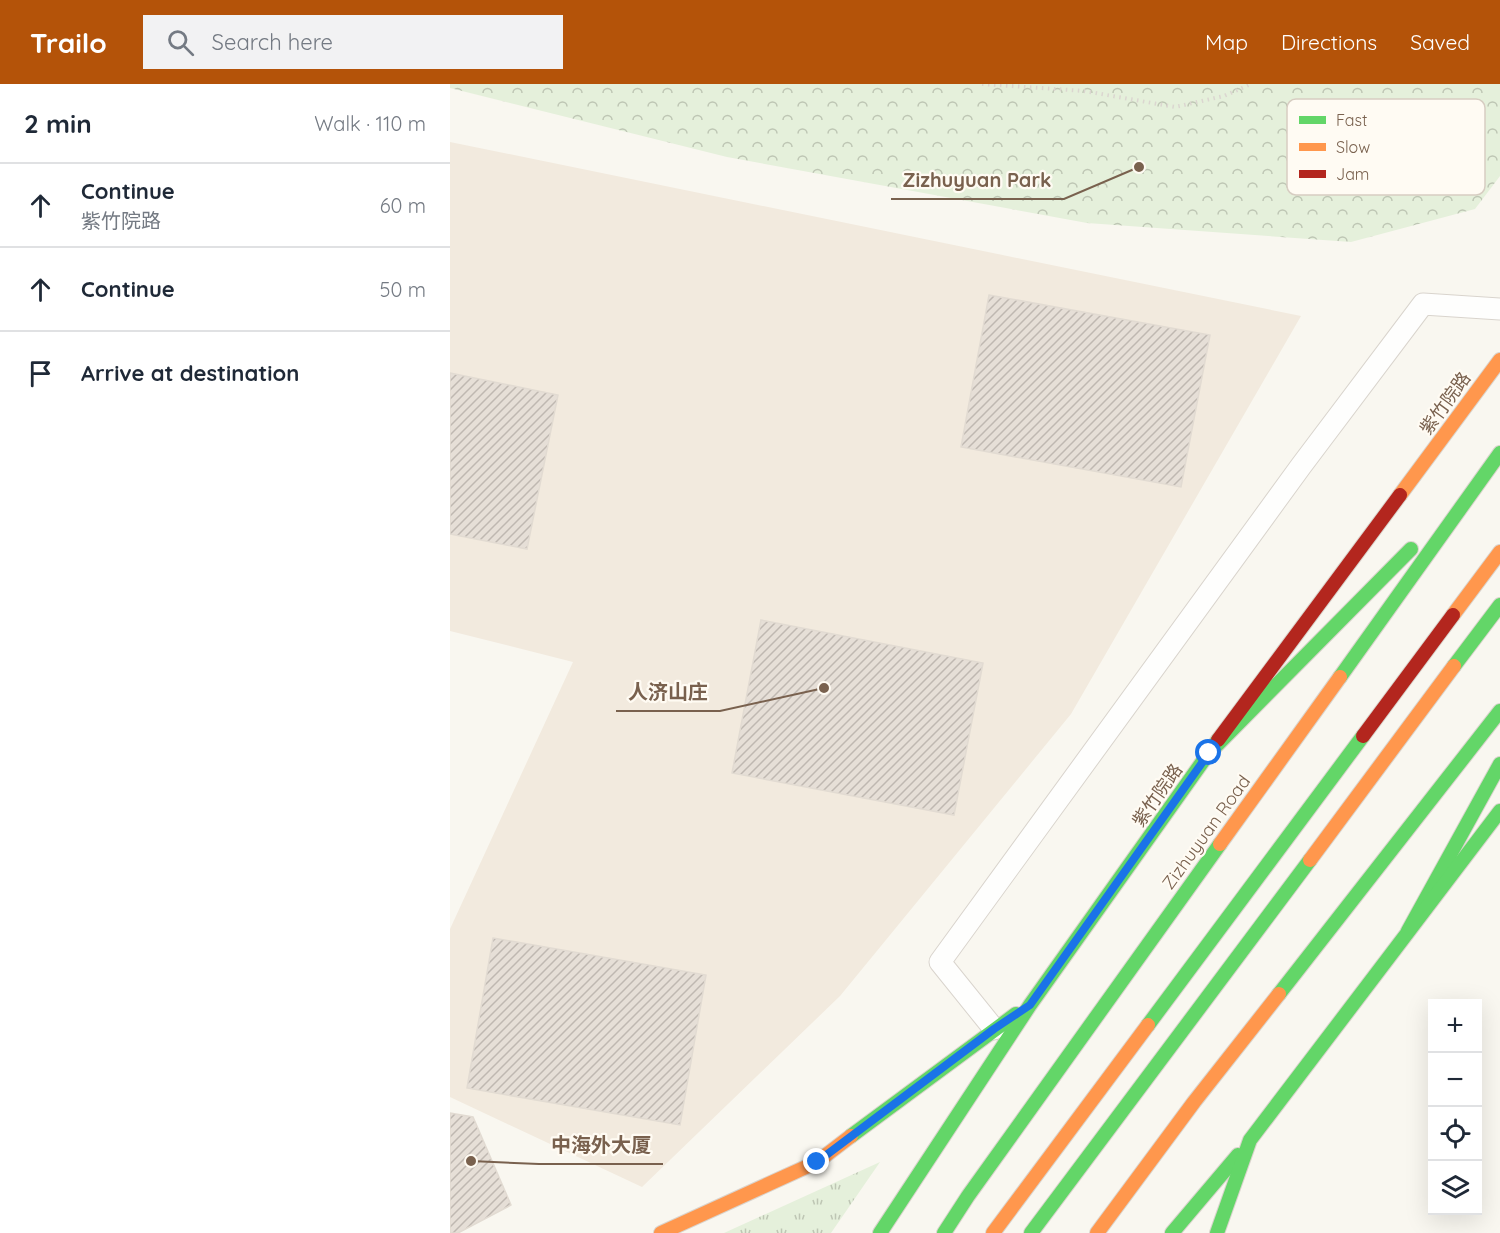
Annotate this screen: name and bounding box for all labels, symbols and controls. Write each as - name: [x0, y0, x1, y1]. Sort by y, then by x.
- search box: [143, 15, 563, 69]
- text: Trailo: [30, 25, 107, 60]
- icon: search: [164, 26, 197, 59]
- text: Search here: [212, 28, 333, 56]
- text: Map: [1205, 29, 1248, 55]
- text: Directions: [1281, 29, 1377, 55]
- text: Saved: [1410, 29, 1470, 55]
- legend: [1287, 99, 1485, 195]
- text: 2 min: [24, 107, 92, 140]
- text: Fast: [1336, 110, 1367, 130]
- text: Walk · 110 m: [314, 111, 426, 136]
- text: Slow: [1336, 137, 1370, 157]
- callout: Zizhuyuan Park: [891, 161, 1064, 199]
- text: Jam: [1336, 164, 1369, 184]
- text: Zizhuyuan Park: [903, 167, 1051, 192]
- text: Continue: [81, 177, 175, 205]
- icon: ahead: [24, 189, 57, 222]
- text: 60 m: [380, 193, 426, 218]
- text: 紫竹院路: [81, 208, 161, 233]
- icon: ahead: [24, 273, 57, 306]
- text: Continue: [81, 275, 175, 303]
- text: 50 m: [380, 277, 426, 302]
- icon: arrive: [24, 357, 57, 390]
- text: Arrive at destination: [81, 359, 299, 387]
- street label: 紫竹院路: [1415, 367, 1475, 439]
- callout: 人济山庄: [616, 673, 720, 711]
- text: 人济山庄: [628, 679, 708, 704]
- route start: [1195, 739, 1221, 765]
- street label: 紫竹院路: [1127, 759, 1187, 831]
- street label: Zizhuyuan Road: [1157, 770, 1255, 894]
- map controls: [1428, 999, 1482, 1215]
- button: +: [1428, 999, 1482, 1053]
- button: −: [1428, 1053, 1482, 1107]
- button: locate: [1428, 1107, 1482, 1161]
- callout: 中海外大厦: [539, 1126, 663, 1164]
- text: 中海外大厦: [551, 1132, 651, 1157]
- route end: [803, 1148, 829, 1174]
- button: layers: [1428, 1161, 1482, 1215]

